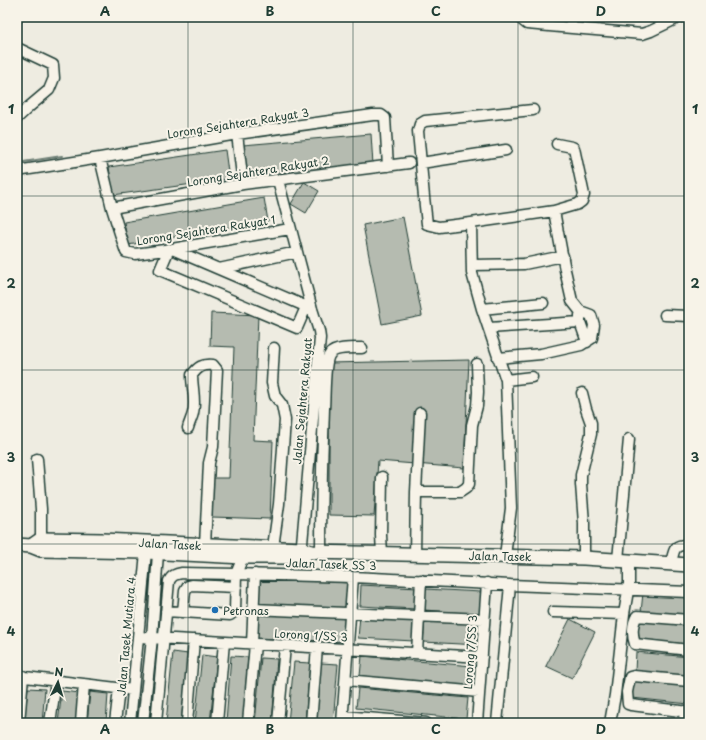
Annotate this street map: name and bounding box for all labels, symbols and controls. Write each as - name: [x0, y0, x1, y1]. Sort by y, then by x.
- text: A: [100, 1, 110, 20]
- text: B: [266, 1, 275, 20]
- text: C: [431, 1, 441, 20]
- text: D: [596, 1, 606, 20]
- text: 1: [8, 99, 14, 118]
- text: 1: [692, 99, 698, 118]
- street label: Lorong Sejahtera Rakyat 3: [166, 103, 310, 143]
- street label: Lorong Sejahtera Rakyat 2: [186, 151, 330, 191]
- street label: Lorong Sejahtera Rakyat 1: [136, 211, 276, 249]
- text: 2: [6, 273, 16, 292]
- text: 2: [690, 273, 700, 292]
- street label: Jalan Sejahtera Rakyat: [288, 337, 316, 465]
- text: 3: [7, 447, 16, 466]
- text: 3: [691, 447, 700, 466]
- street label: Jalan Tasek: [138, 534, 202, 554]
- street label: Jalan Tasek: [468, 547, 532, 565]
- street label: Jalan Tasek SS 3: [285, 554, 377, 574]
- street label: Jalan Tasek Mutiara 4: [112, 576, 140, 696]
- place label: Petronas: [223, 602, 269, 619]
- marker: Petronas: [210, 605, 220, 615]
- street label: Lorong 7/SS 3: [459, 614, 481, 690]
- text: 4: [7, 621, 16, 640]
- text: 4: [691, 621, 700, 640]
- street label: Lorong 1/SS 3: [274, 625, 348, 645]
- north arrow: [38, 662, 78, 702]
- text: N: [54, 663, 64, 680]
- text: A: [100, 719, 110, 738]
- text: B: [266, 719, 275, 738]
- text: C: [431, 719, 441, 738]
- text: D: [596, 719, 606, 738]

